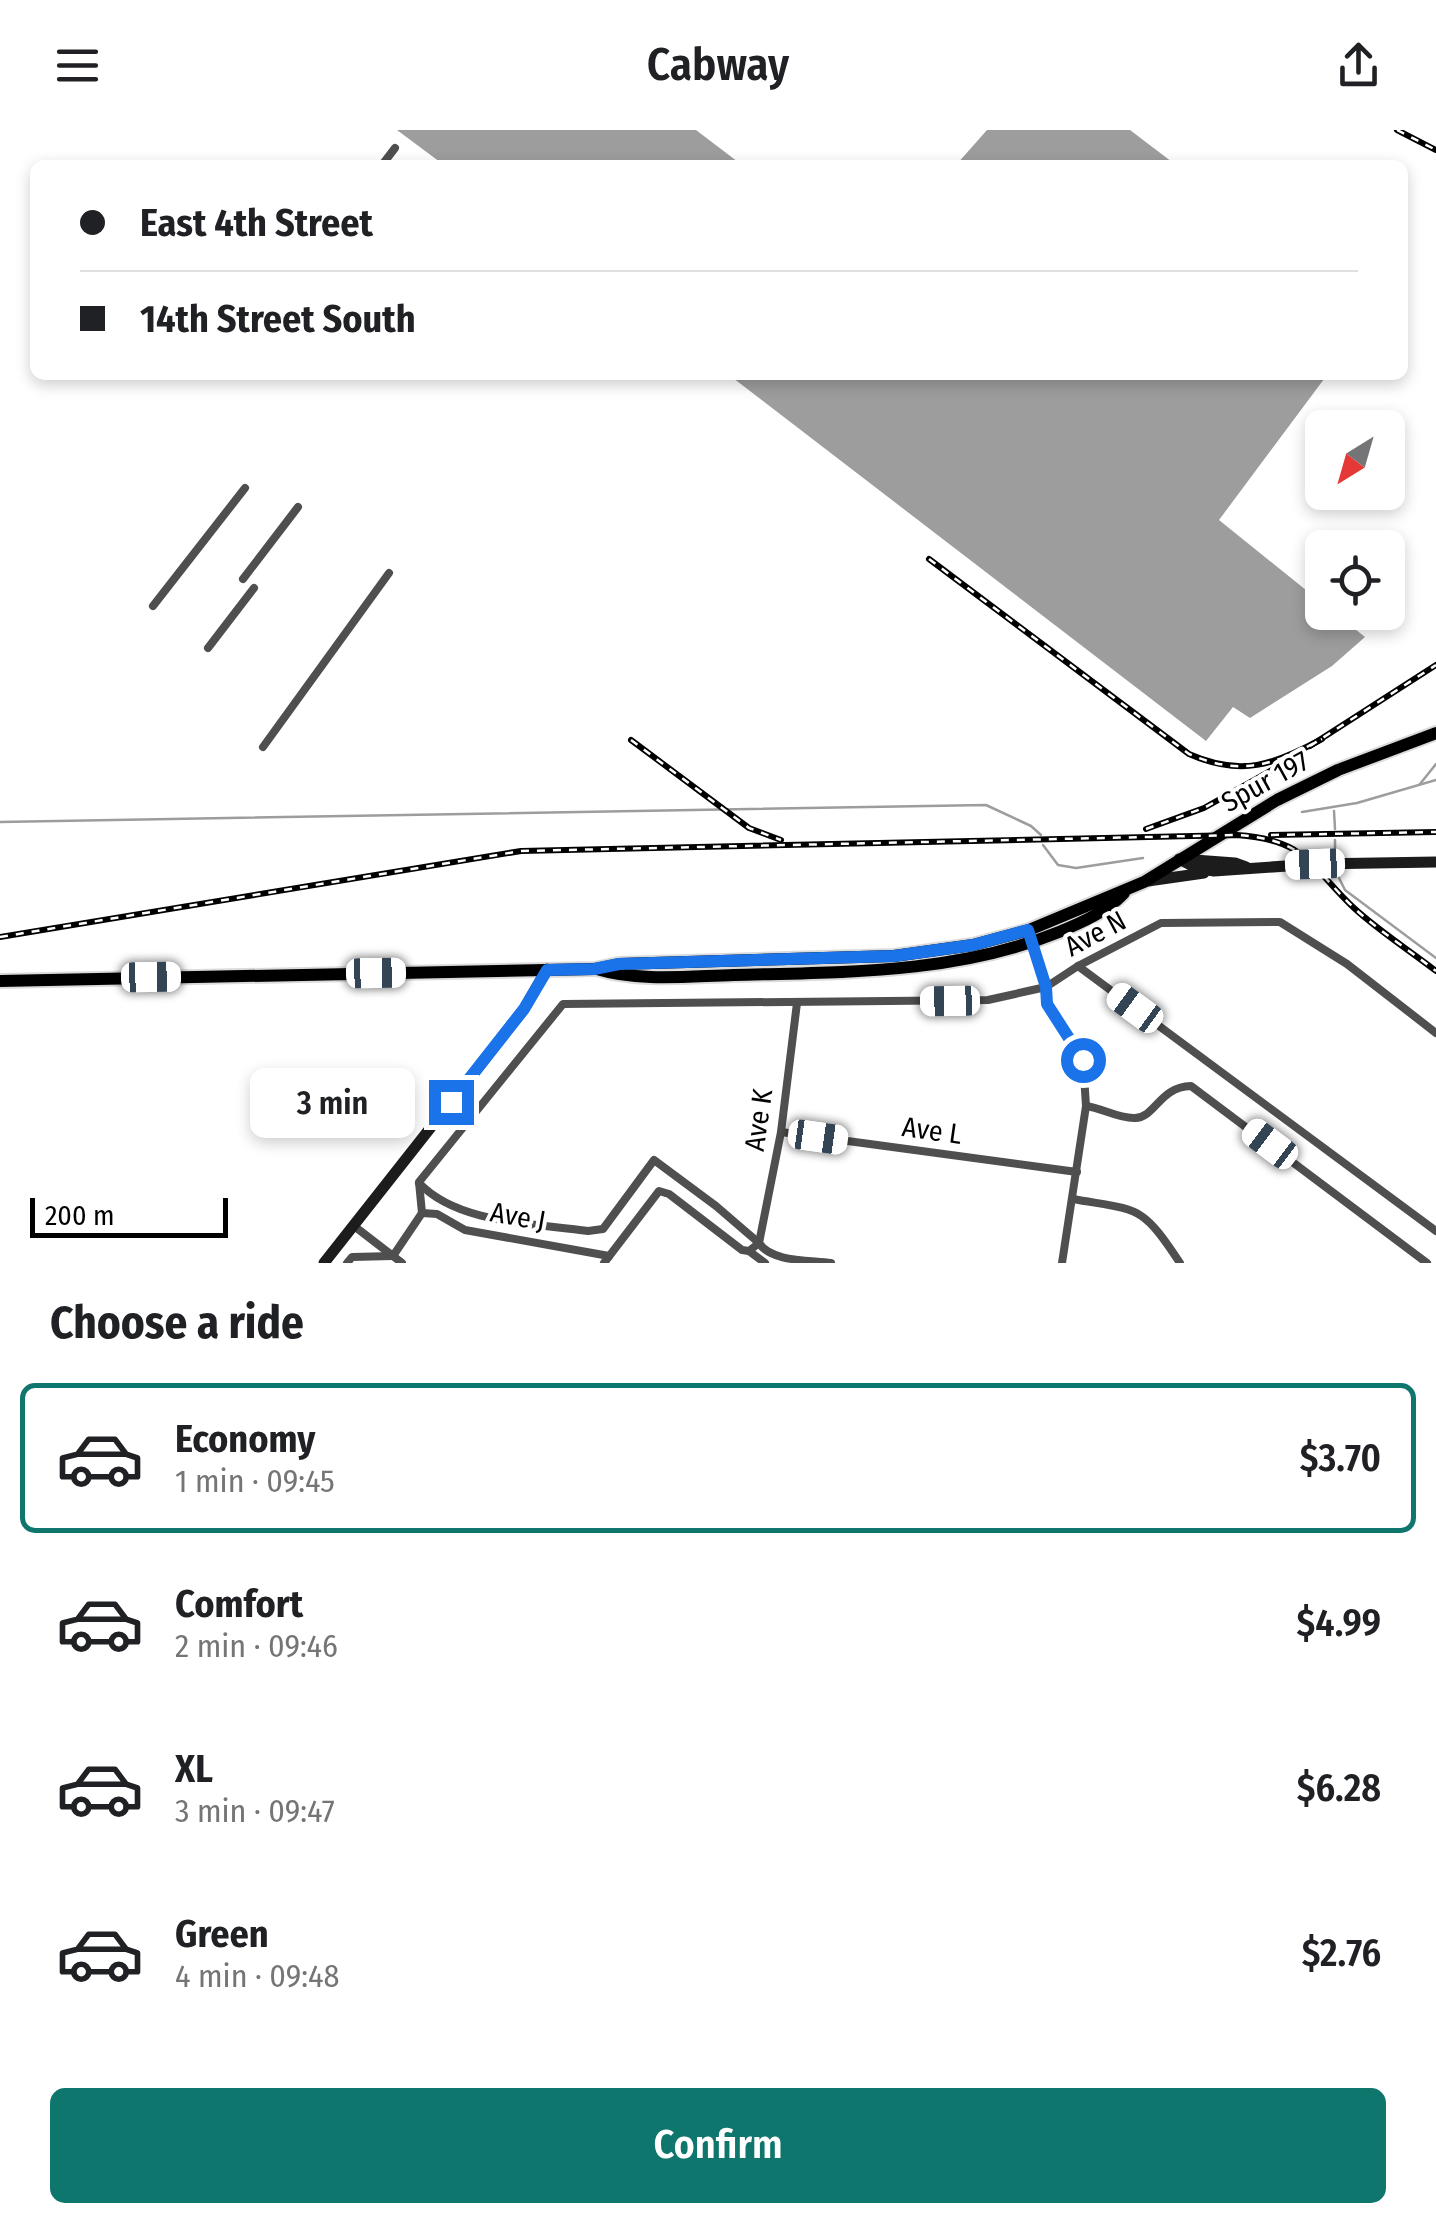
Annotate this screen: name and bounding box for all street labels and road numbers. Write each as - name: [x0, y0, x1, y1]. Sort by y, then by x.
- street label: Spur 197: [1216, 744, 1315, 819]
- street label: Ave N: [1059, 904, 1131, 963]
- street label: Ave K: [738, 1087, 779, 1153]
- street label: Ave L: [900, 1110, 964, 1151]
- street label: Ave J: [488, 1195, 548, 1238]

